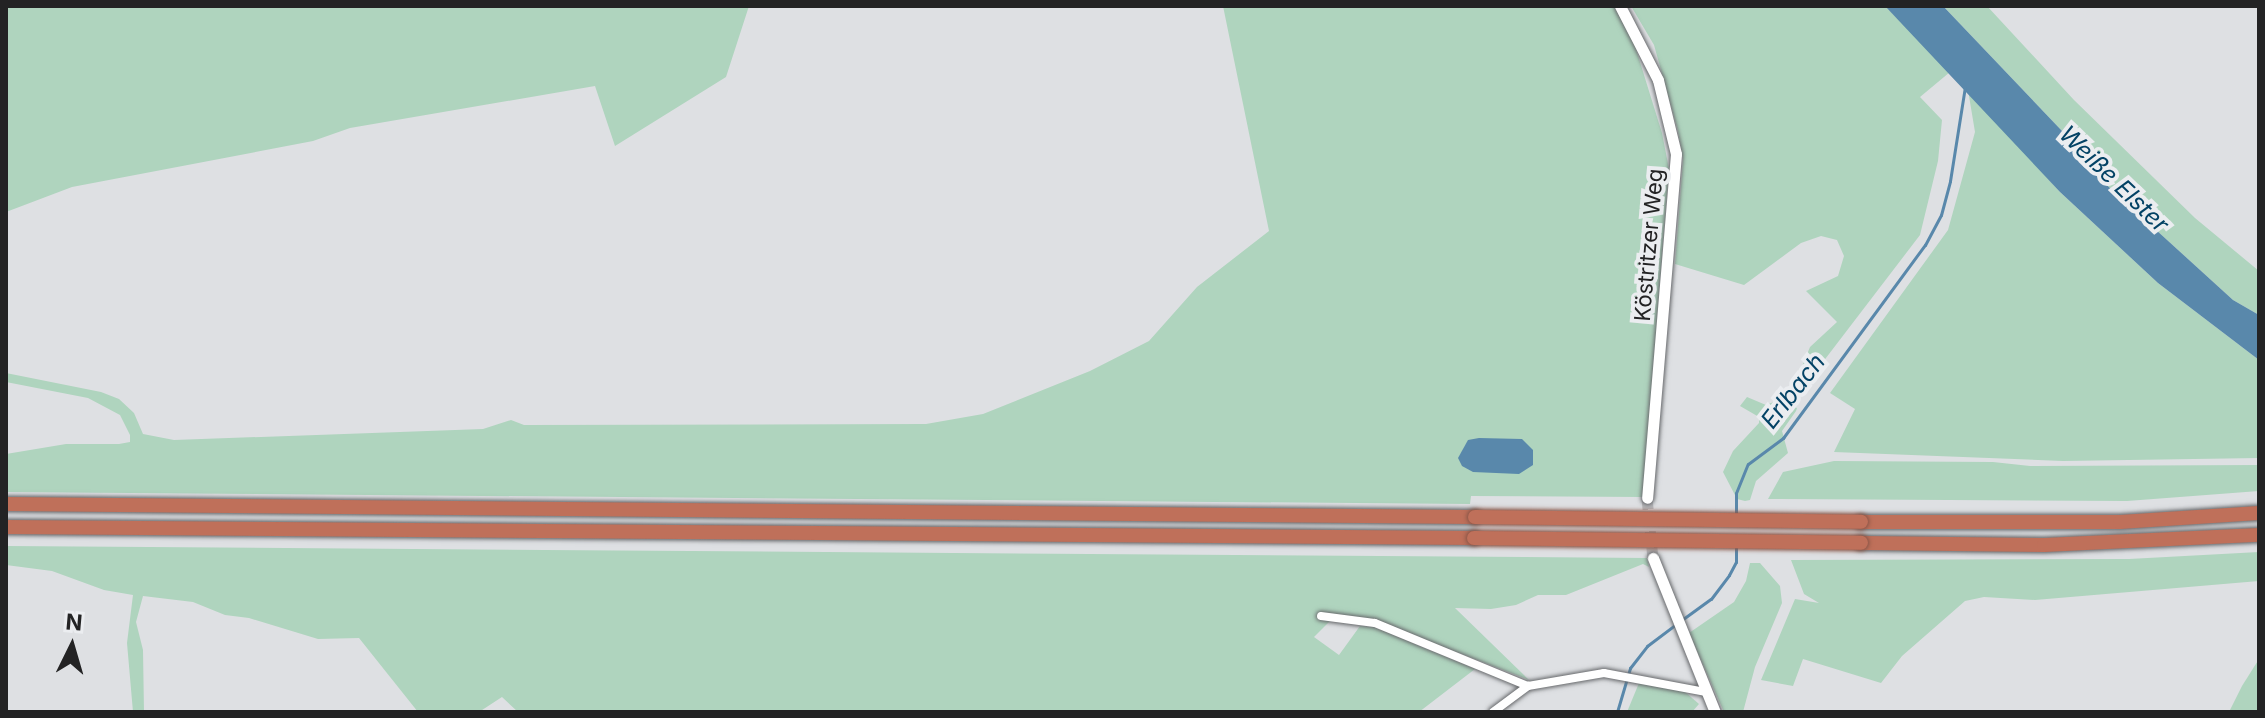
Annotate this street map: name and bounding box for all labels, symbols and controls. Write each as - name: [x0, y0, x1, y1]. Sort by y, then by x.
- water label: Weiße Elster: [2053, 120, 2175, 238]
- street label: Köstritzer Weg: [1629, 168, 1669, 322]
- water label: Erlbach: [1755, 348, 1831, 434]
- north arrow: [32, 606, 112, 686]
- text: N: [65, 608, 84, 636]

